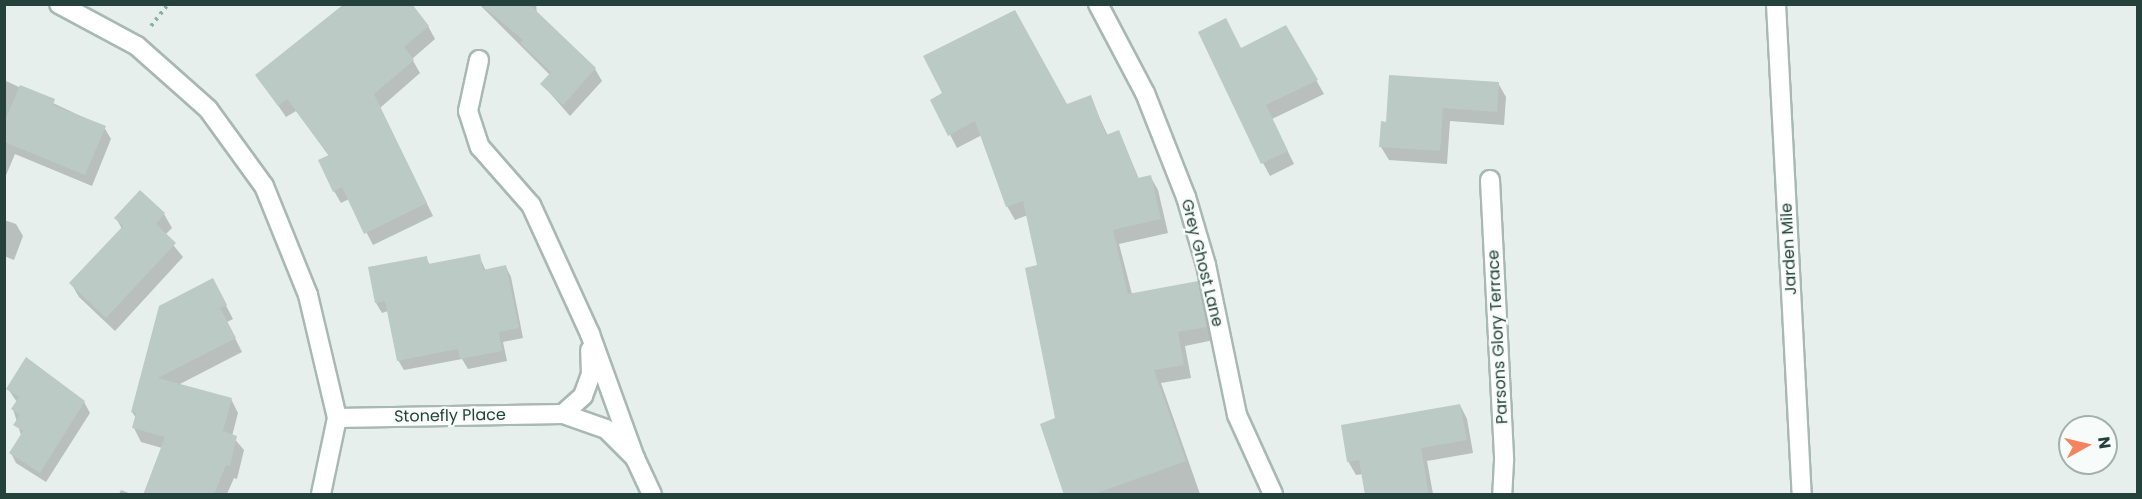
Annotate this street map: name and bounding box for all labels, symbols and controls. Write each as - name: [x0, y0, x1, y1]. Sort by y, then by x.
- street label: Grey Ghost Lane: [1177, 197, 1227, 329]
- street label: Jarden Mile: [1777, 203, 1801, 295]
- street label: Parsons Glory Terrace: [1484, 249, 1512, 425]
- street label: Stonefly Place: [394, 405, 506, 427]
- north arrow: [2058, 415, 2118, 475]
- text: N: [2092, 435, 2117, 450]

